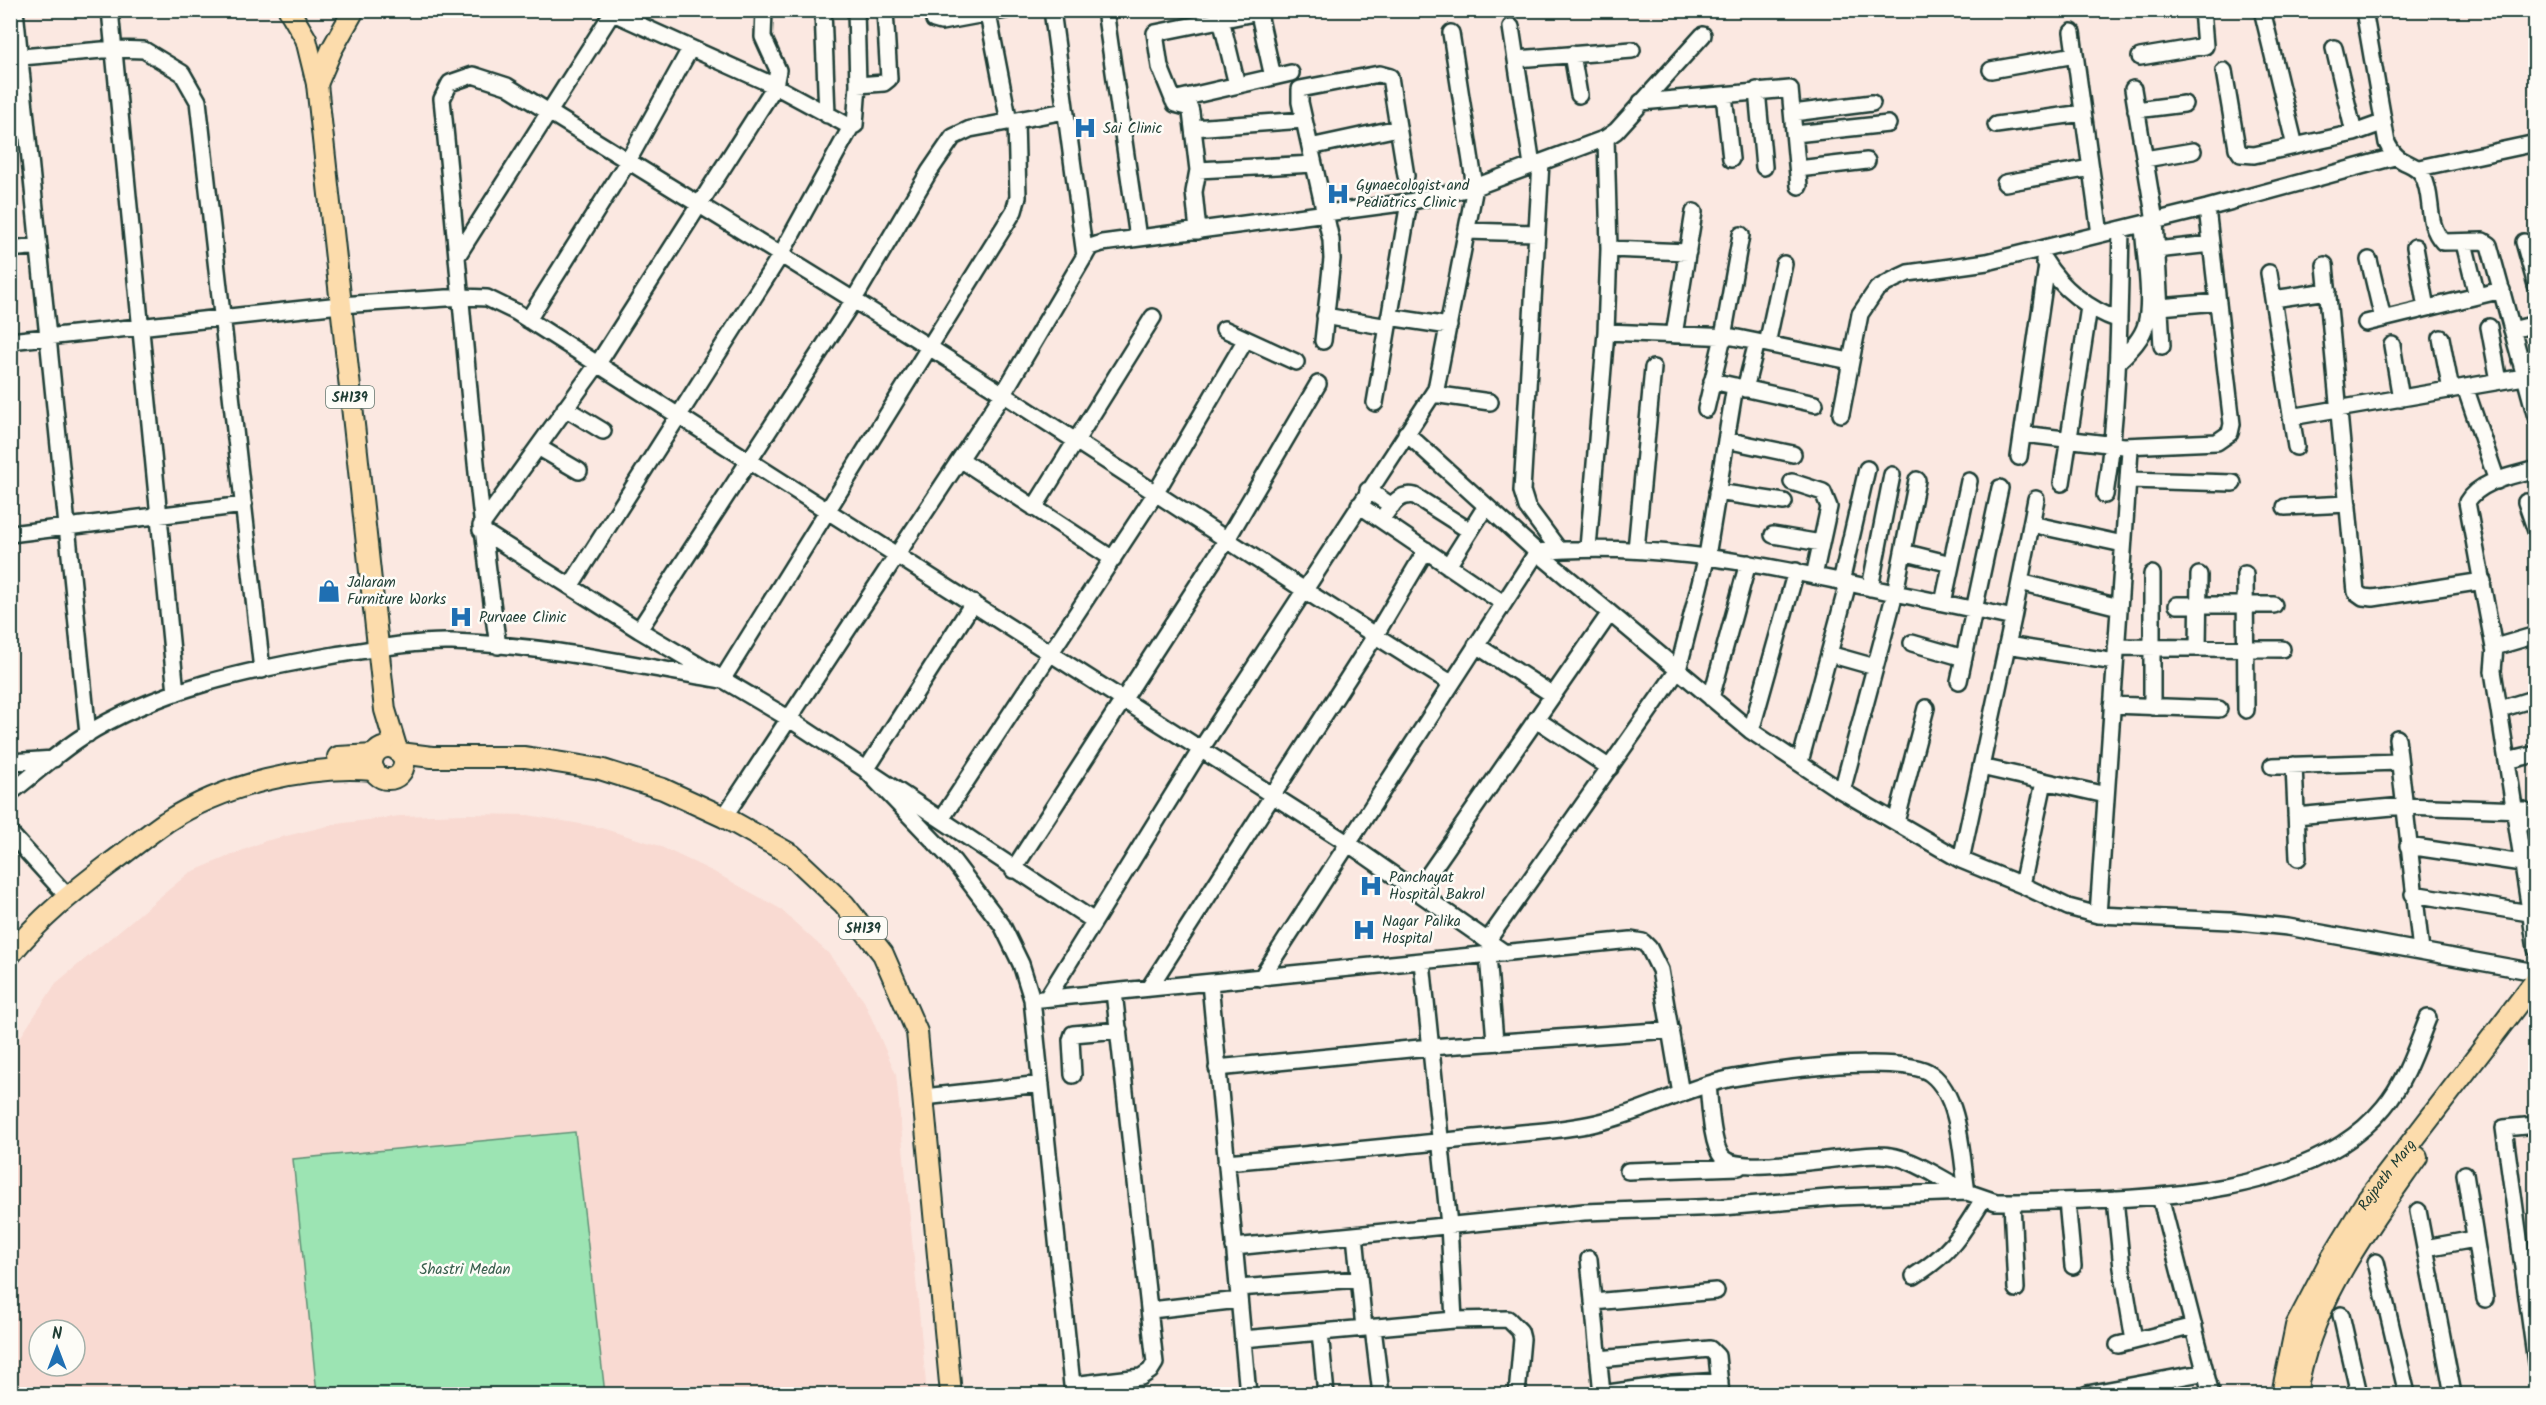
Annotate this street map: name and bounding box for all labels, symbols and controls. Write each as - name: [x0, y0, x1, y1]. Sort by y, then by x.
- hospital icon: Sai Clinic: [1072, 115, 1098, 141]
- place label: Sai Clinic: [1103, 117, 1162, 141]
- place label: Gynaecologist and Pediatrics Clinic: [1356, 174, 1470, 215]
- hospital icon: Gynaecologist and Pediatrics Clinic: [1325, 181, 1351, 207]
- road number: SH139: [326, 386, 374, 408]
- place label: Jalaram Furniture Works: [347, 571, 447, 612]
- shop icon: Jalaram Furniture Works: [316, 578, 342, 604]
- hospital icon: Purvaee Clinic: [448, 604, 474, 630]
- place label: Purvaee Clinic: [479, 606, 567, 630]
- place label: Panchayat Hospital Bakrol: [1389, 866, 1485, 907]
- hospital icon: Panchayat Hospital Bakrol: [1358, 873, 1384, 899]
- place label: Nagar Palika Hospital: [1382, 910, 1461, 951]
- road number: SH139: [839, 917, 887, 939]
- hospital icon: Nagar Palika Hospital: [1351, 917, 1377, 943]
- street label: Rajpath Marg: [2352, 1134, 2423, 1216]
- park label: Shastri Medan: [420, 1258, 510, 1282]
- north arrow: [27, 1318, 87, 1378]
- text: N: [52, 1322, 62, 1347]

